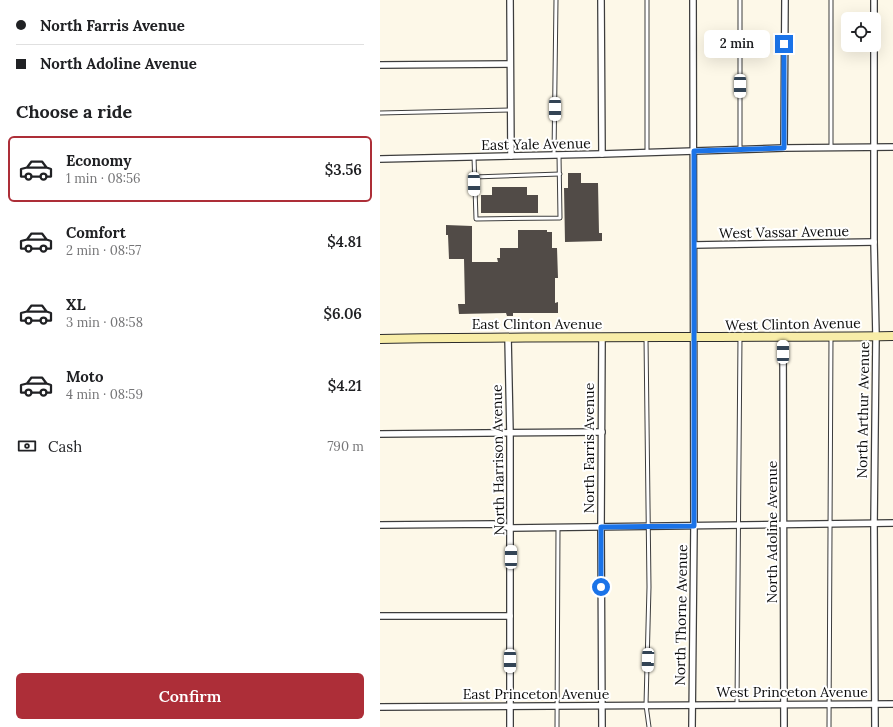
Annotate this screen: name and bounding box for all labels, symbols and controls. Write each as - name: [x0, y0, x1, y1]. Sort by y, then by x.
- map controls: [841, 12, 881, 52]
- button: locate: [841, 12, 881, 52]
- text: North Farris Avenue: [40, 16, 185, 35]
- callout: 2 min: [704, 30, 770, 58]
- text: 2 min: [720, 35, 754, 52]
- route end: [775, 35, 793, 53]
- text: North Adoline Avenue: [40, 54, 197, 73]
- car: [734, 74, 746, 98]
- car: [549, 97, 561, 121]
- text: Choose a ride: [16, 100, 132, 123]
- street label: East Yale Avenue: [481, 134, 591, 154]
- icon: car: [18, 151, 54, 187]
- text: Economy: [66, 151, 131, 170]
- text: $3.56: [325, 160, 362, 179]
- text: 1 min · 08:56: [66, 170, 141, 187]
- car: [468, 172, 480, 196]
- street label: West Vassar Avenue: [719, 222, 850, 242]
- icon: car: [18, 223, 54, 259]
- text: Comfort: [66, 223, 126, 242]
- text: $4.81: [327, 232, 362, 251]
- text: 2 min · 08:57: [66, 242, 141, 259]
- icon: car: [18, 295, 54, 331]
- text: XL: [66, 295, 86, 314]
- text: $6.06: [323, 304, 362, 323]
- text: 3 min · 08:58: [66, 314, 143, 331]
- street label: West Clinton Avenue: [725, 314, 861, 334]
- street label: East Clinton Avenue: [472, 315, 603, 333]
- car: [777, 340, 789, 364]
- street label: North Arthur Avenue: [853, 341, 873, 479]
- icon: car: [18, 367, 54, 403]
- text: Moto: [66, 367, 103, 386]
- text: $4.21: [328, 376, 362, 395]
- street label: North Farris Avenue: [580, 382, 598, 513]
- street label: North Harrison Avenue: [488, 384, 508, 536]
- text: 4 min · 08:59: [66, 386, 143, 403]
- icon: cash: [16, 435, 38, 457]
- text: Cash: [48, 437, 82, 456]
- text: 790 m: [327, 438, 364, 455]
- street label: North Adoline Avenue: [763, 460, 781, 603]
- street label: North Thorne Avenue: [671, 544, 691, 686]
- car: [505, 545, 517, 569]
- route start: [592, 578, 610, 596]
- car: [642, 648, 654, 672]
- car: [504, 649, 516, 673]
- button: Confirm: [16, 673, 364, 719]
- street label: West Princeton Avenue: [716, 683, 868, 701]
- street label: East Princeton Avenue: [463, 685, 610, 703]

